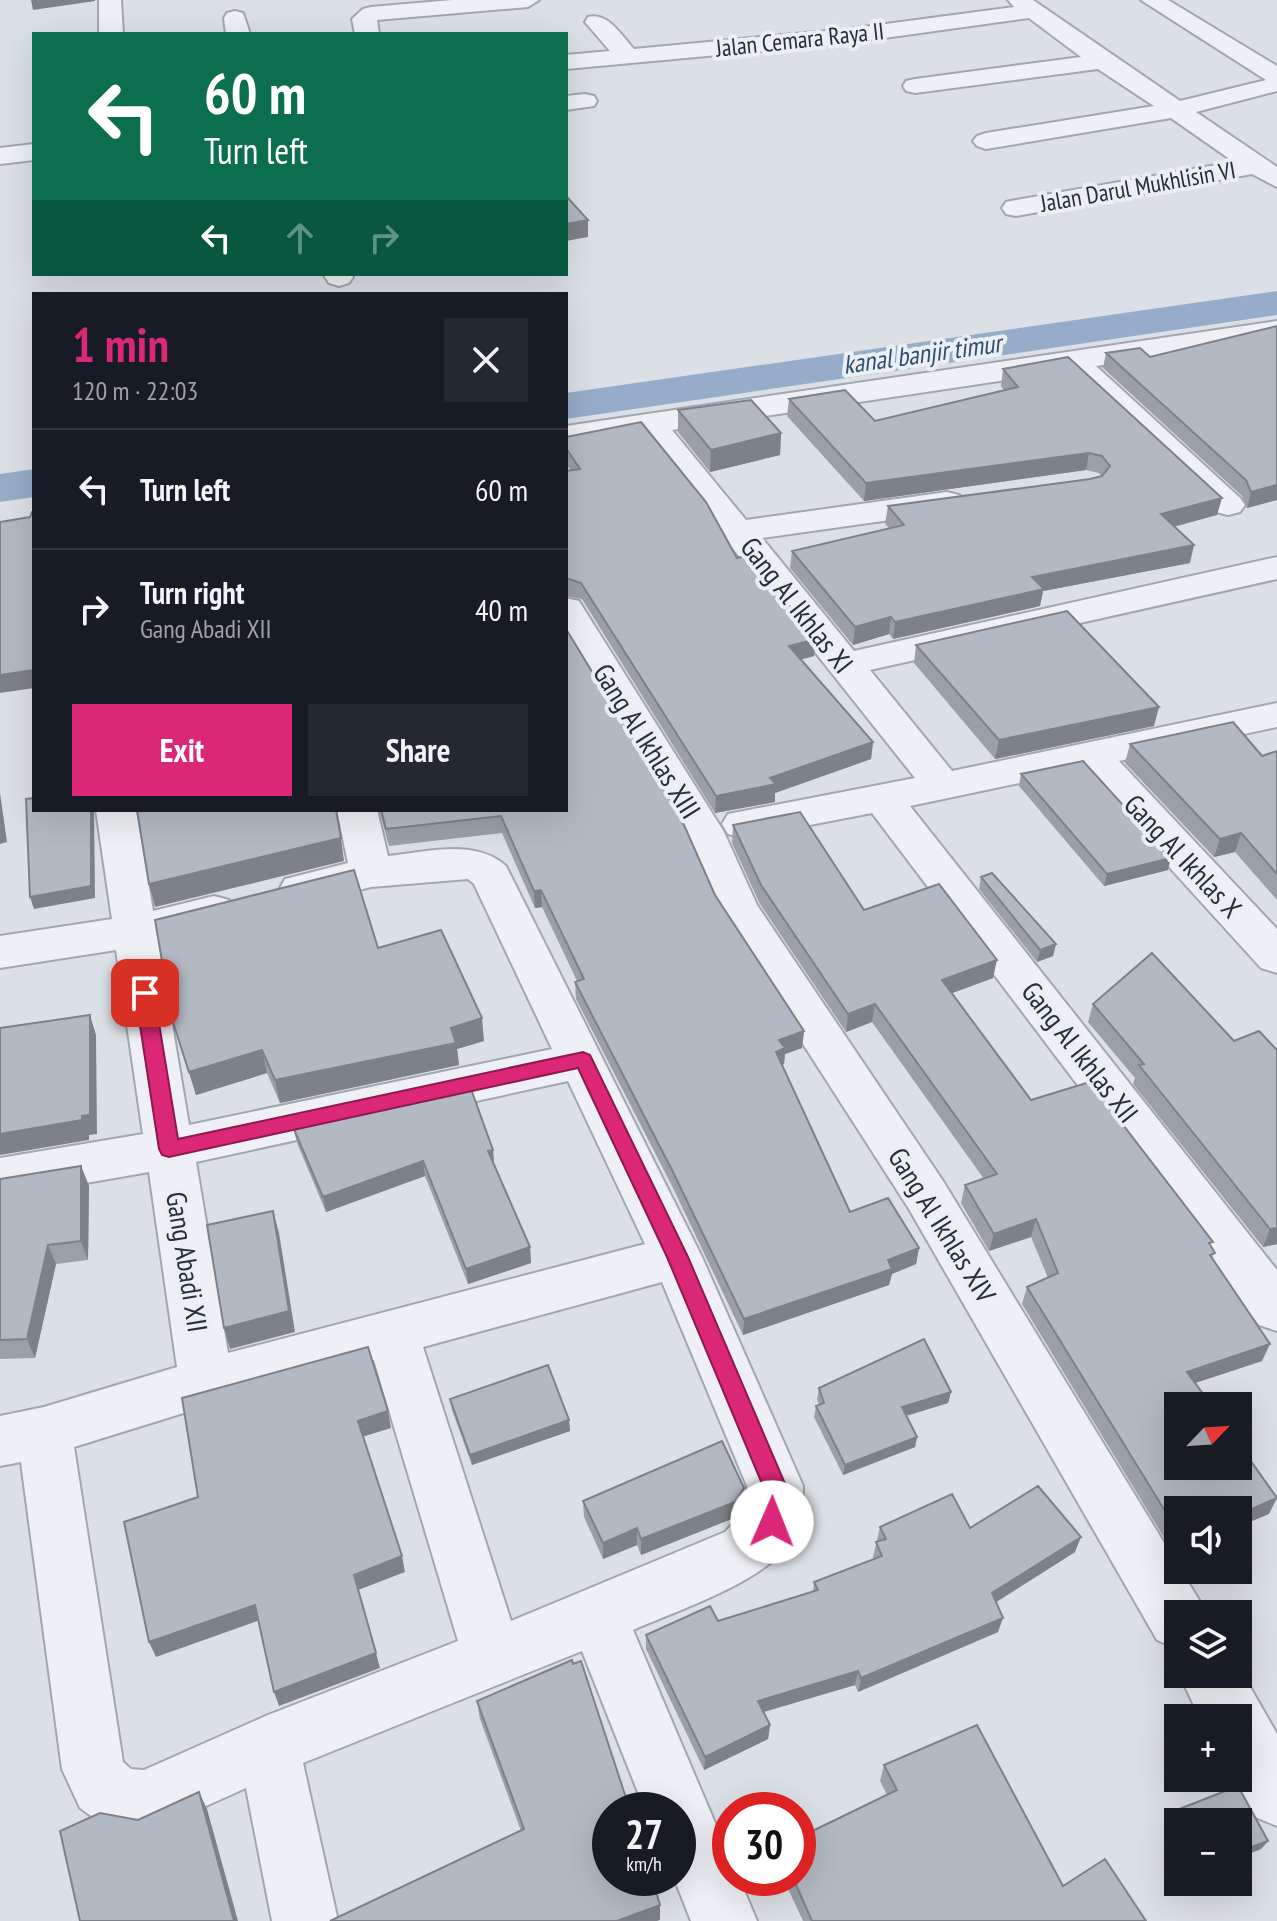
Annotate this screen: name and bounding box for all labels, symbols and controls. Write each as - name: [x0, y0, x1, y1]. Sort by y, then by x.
- street label: Jalan Cemara Raya II: [713, 15, 886, 64]
- text: 60 m: [204, 57, 306, 129]
- icon: left: [72, 64, 176, 168]
- text: Turn left: [204, 127, 308, 174]
- street label: Jalan Darul Mukhlisin VI: [1037, 154, 1238, 219]
- icon: left: [194, 216, 238, 260]
- icon: ahead: [278, 216, 322, 260]
- icon: right: [362, 216, 406, 260]
- text: 1 min: [72, 313, 169, 375]
- button: close: [444, 318, 528, 402]
- water label: kanal banjir timur: [841, 326, 1007, 381]
- text: 120 m · 22:03: [72, 374, 198, 407]
- icon: left: [72, 467, 116, 511]
- text: Turn left: [140, 470, 230, 509]
- text: 60 m: [475, 470, 528, 509]
- street label: Gang Al Ikhlas XI: [733, 529, 862, 680]
- text: Turn right: [140, 573, 244, 612]
- icon: right: [72, 587, 116, 631]
- text: 40 m: [475, 590, 528, 629]
- text: Gang Abadi XII: [140, 612, 272, 645]
- street label: Gang Al Ikhlas XIII: [585, 656, 710, 825]
- button: Exit: [72, 704, 292, 796]
- button: Share: [308, 704, 528, 796]
- street label: Gang Al Ikhlas X: [1116, 786, 1250, 925]
- pin: [111, 959, 179, 1027]
- icon: arrive: [123, 971, 167, 1015]
- street label: Gang Al Ikhlas XII: [1014, 974, 1147, 1130]
- street label: Gang Al Ikhlas XIV: [880, 1140, 1005, 1310]
- street label: Gang Abadi XII: [158, 1189, 217, 1335]
- north arrow: [1164, 1392, 1252, 1480]
- map controls: [1164, 1392, 1252, 1896]
- position arrow: [730, 1480, 814, 1564]
- button: sound: [1164, 1496, 1252, 1584]
- button: layers: [1164, 1600, 1252, 1688]
- button: +: [1164, 1704, 1252, 1792]
- speed limit sign: 30: [712, 1792, 816, 1896]
- text: 27: [625, 1808, 663, 1860]
- button: −: [1164, 1808, 1252, 1896]
- text: km/h: [626, 1851, 662, 1877]

